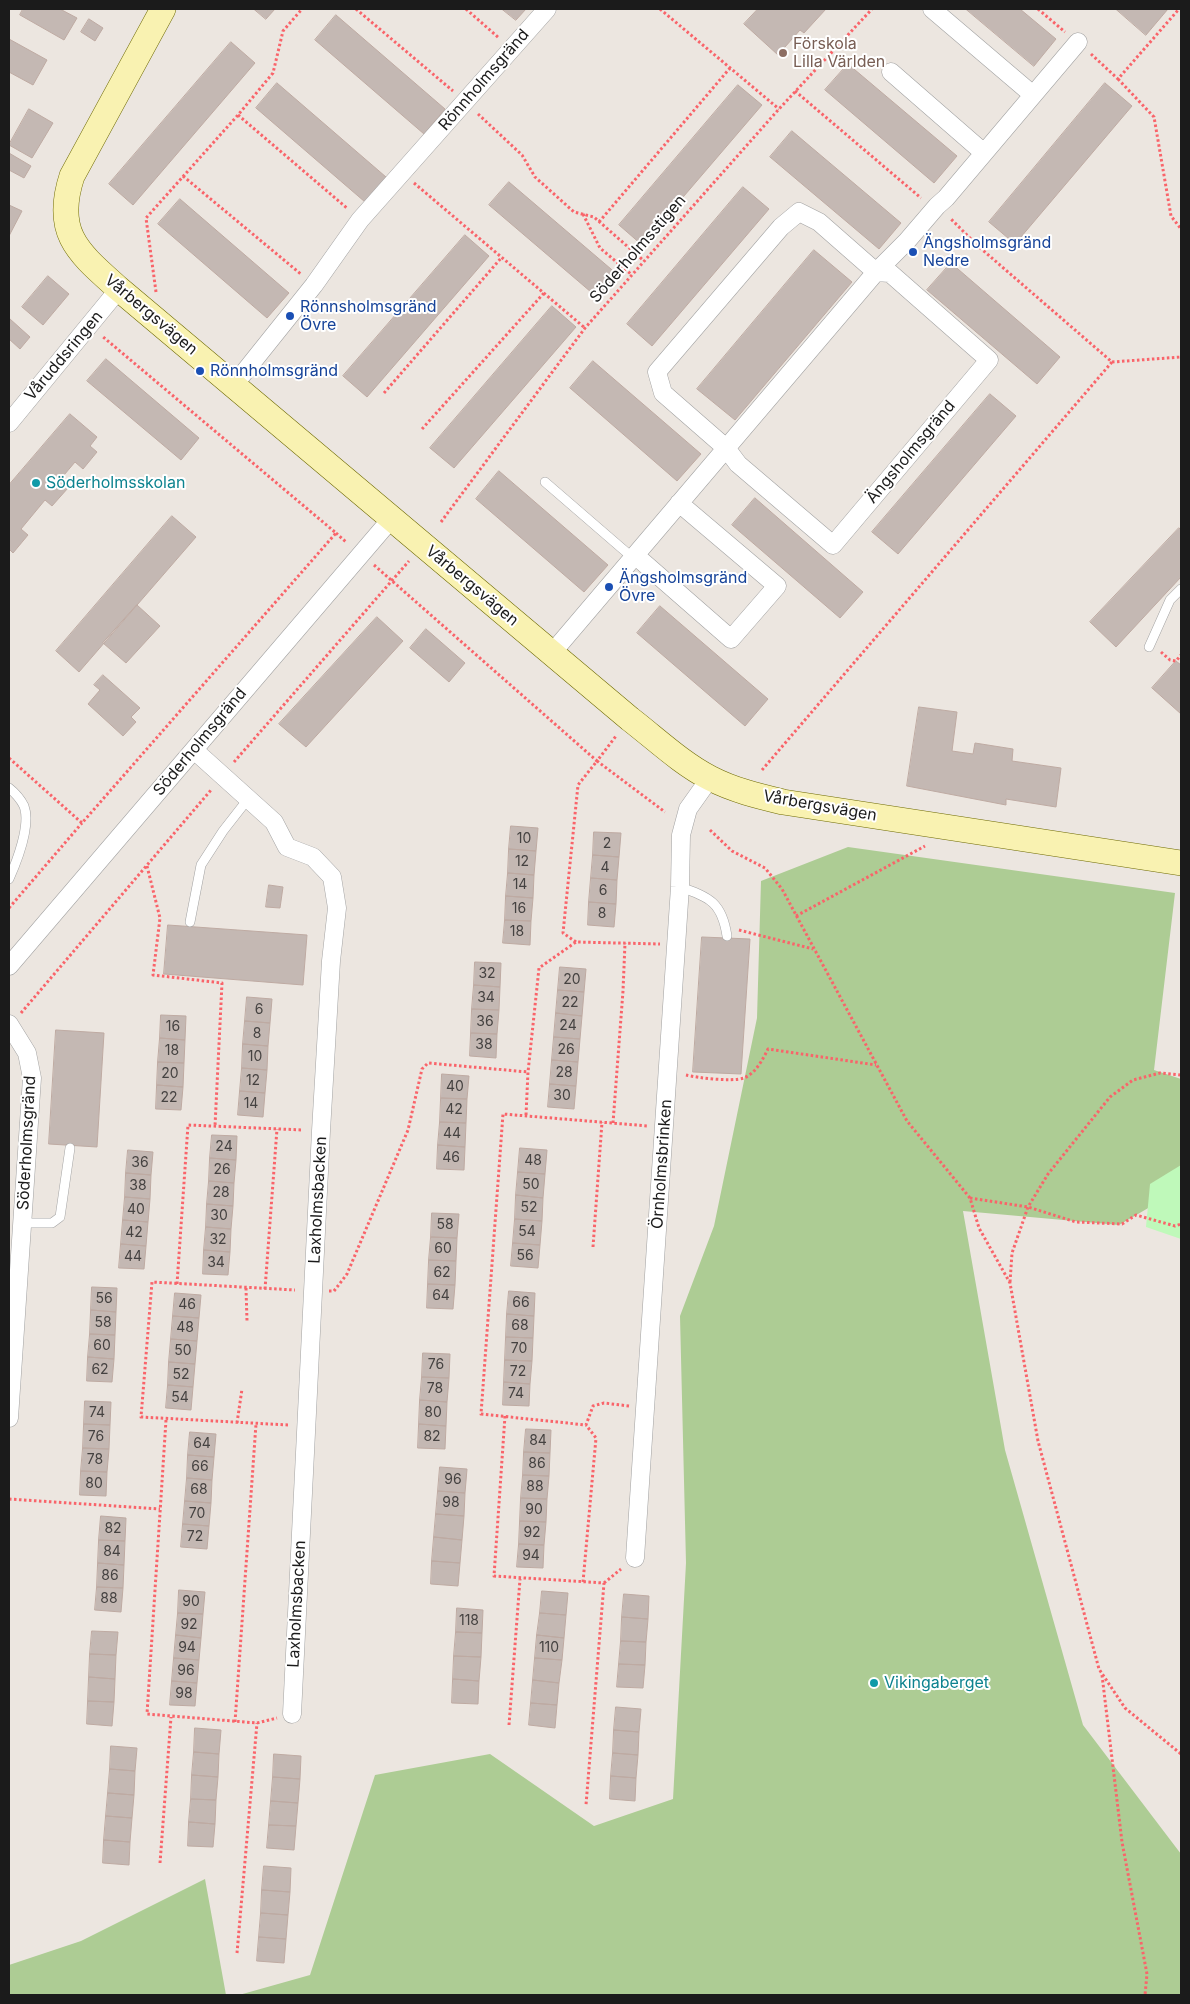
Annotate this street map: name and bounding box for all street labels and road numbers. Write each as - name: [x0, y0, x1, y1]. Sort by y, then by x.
- street label: Rönnholmsgränd: [435, 25, 533, 135]
- street label: Söderholmsstigen: [586, 191, 690, 307]
- street label: Vårbergsvägen: [101, 271, 201, 359]
- street label: Våruddsringen: [21, 307, 107, 405]
- street label: Ängsholmsgränd: [862, 397, 960, 507]
- street label: Vårbergsvägen: [422, 542, 522, 630]
- street label: Söderholmsgränd: [149, 684, 251, 800]
- street label: Vårbergsvägen: [762, 787, 878, 825]
- street label: Söderholmsgränd: [14, 1075, 40, 1211]
- street label: Örnholmsbrinken: [648, 1099, 676, 1229]
- street label: Laxholmsbacken: [305, 1136, 331, 1264]
- street label: Laxholmsbacken: [284, 1540, 310, 1668]

